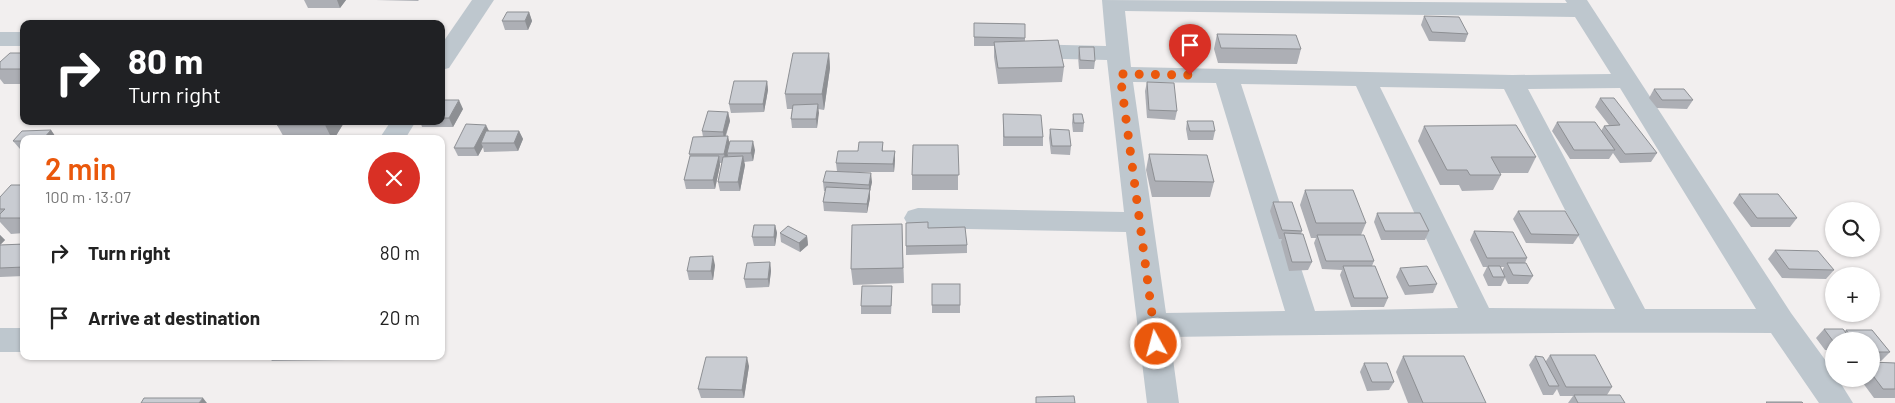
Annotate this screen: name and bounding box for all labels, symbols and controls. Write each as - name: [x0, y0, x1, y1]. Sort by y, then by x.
- pin: [1169, 24, 1211, 75]
- icon: arrive: [1176, 31, 1204, 59]
- text: 80 m: [128, 39, 203, 81]
- icon: right: [45, 40, 110, 105]
- text: Turn right: [128, 81, 221, 107]
- text: 2 min: [45, 150, 116, 186]
- button: close: [368, 152, 420, 204]
- text: 100 m · 13:07: [45, 187, 131, 206]
- map controls: [1825, 202, 1880, 387]
- button: search: [1825, 202, 1880, 257]
- icon: right: [45, 239, 73, 267]
- text: Turn right: [88, 241, 170, 264]
- text: 80 m: [380, 241, 420, 264]
- button: +: [1825, 267, 1880, 322]
- icon: arrive: [45, 304, 73, 332]
- text: Arrive at destination: [88, 306, 260, 329]
- text: 20 m: [380, 306, 420, 329]
- position arrow: [1129, 317, 1181, 369]
- button: −: [1825, 332, 1880, 387]

